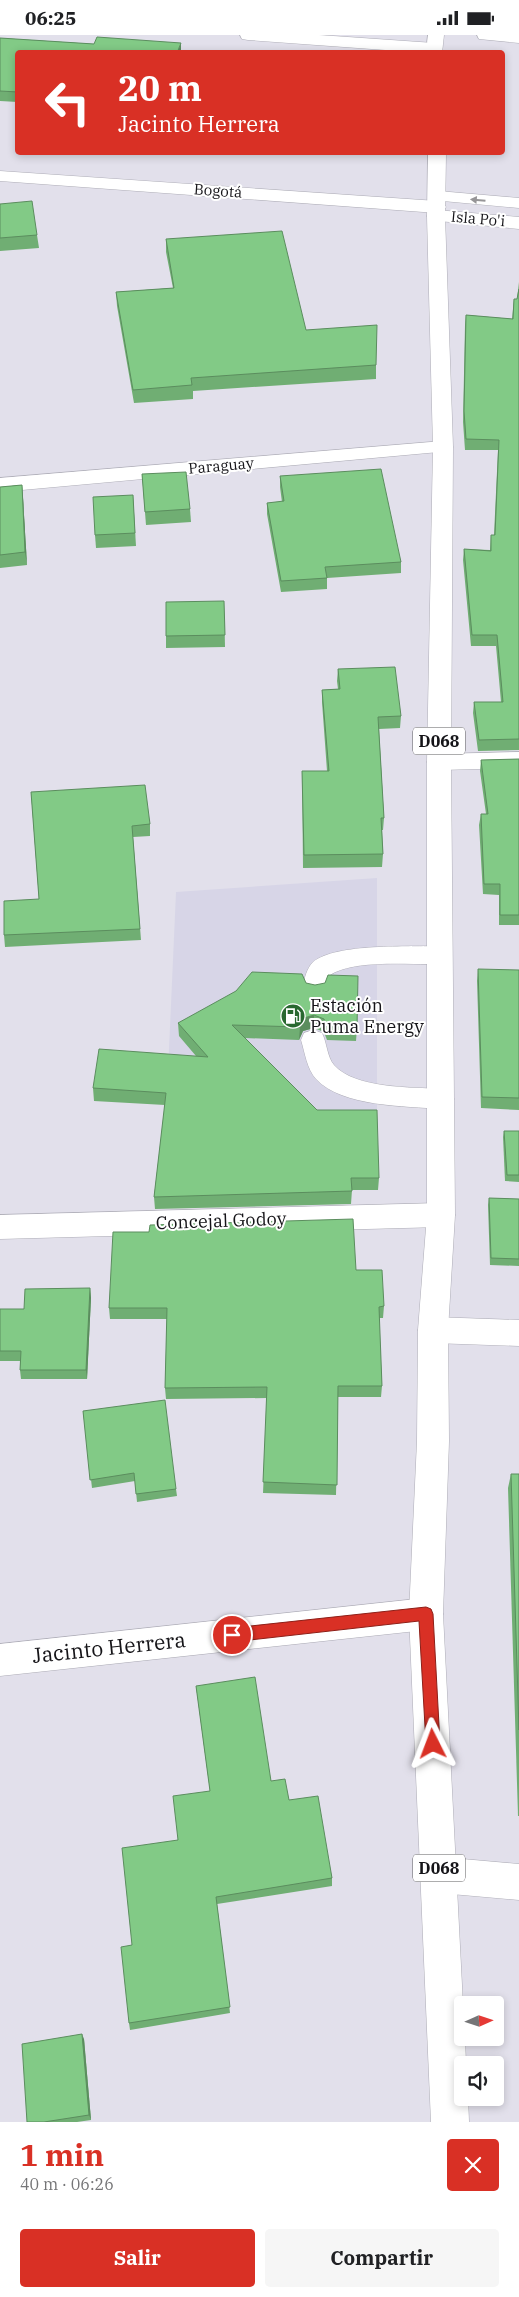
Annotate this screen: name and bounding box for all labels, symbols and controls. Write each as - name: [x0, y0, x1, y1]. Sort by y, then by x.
- text: 06:25: [25, 6, 76, 30]
- text: 20 m: [118, 65, 202, 111]
- icon: left: [35, 70, 100, 135]
- text: Jacinto Herrera: [118, 109, 280, 138]
- street label: Bogotá: [193, 179, 243, 202]
- one-way arrow: [470, 195, 486, 203]
- street label: Isla Po'i: [450, 207, 506, 230]
- street label: Paraguay: [187, 453, 254, 478]
- road number: D068: [413, 727, 465, 754]
- place label: Estación Puma Energy: [310, 994, 424, 1038]
- fuel station icon: Estación Puma Energy: [280, 1003, 306, 1029]
- street label: Concejal Godoy: [155, 1207, 287, 1234]
- pin: [211, 1614, 253, 1656]
- icon: arrive: [218, 1621, 246, 1649]
- street label: Jacinto Herrera: [31, 1625, 187, 1669]
- position arrow: [406, 1717, 458, 1769]
- road number: D068: [413, 1855, 465, 1881]
- north arrow: [454, 1996, 504, 2046]
- map controls: [454, 1996, 504, 2106]
- button: sound: [454, 2056, 504, 2106]
- text: 1 min: [20, 2135, 104, 2174]
- button: close: [447, 2139, 499, 2191]
- text: 40 m · 06:26: [20, 2174, 114, 2194]
- button: Salir: [20, 2229, 255, 2287]
- button: Compartir: [265, 2229, 499, 2287]

